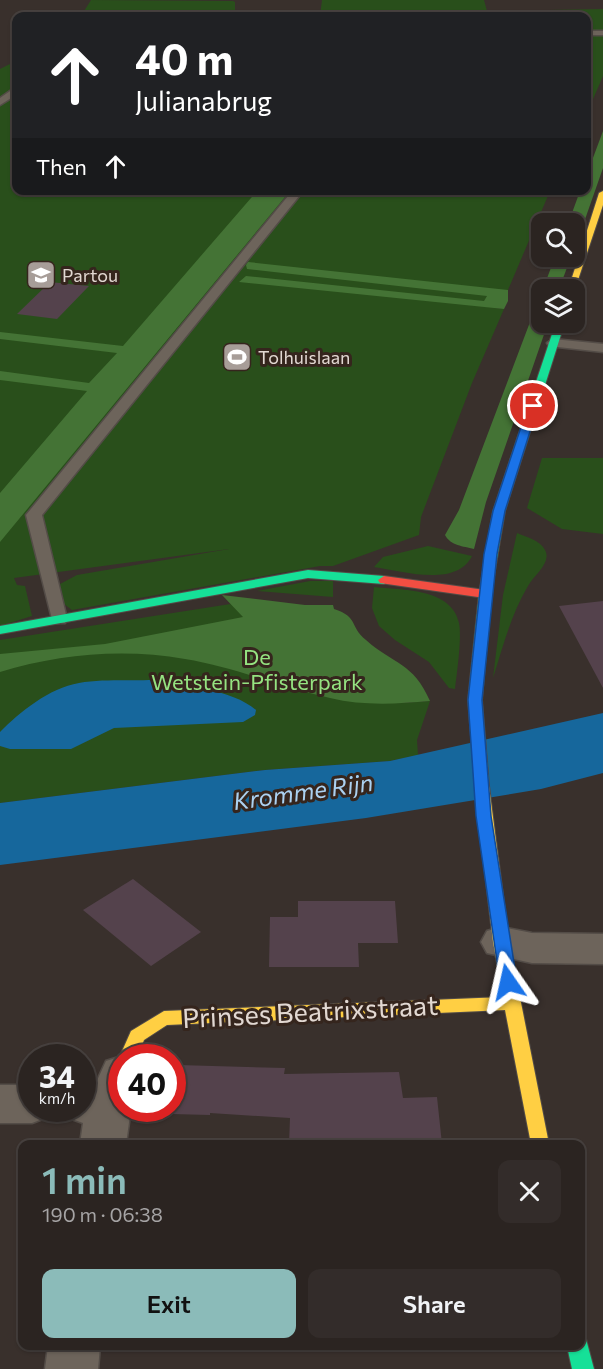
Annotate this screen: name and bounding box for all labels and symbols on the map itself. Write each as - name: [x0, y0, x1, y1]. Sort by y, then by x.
- school or university icon: Partou: [25, 259, 57, 291]
- place label: Partou: [62, 264, 118, 286]
- sports icon: Tolhuislaan: [221, 341, 253, 373]
- place label: Tolhuislaan: [258, 346, 350, 368]
- pin: [507, 380, 558, 431]
- park label: De Wetstein-Pfisterpark: [151, 643, 363, 695]
- water label: Kromme Rijn: [231, 767, 375, 815]
- position arrow: [476, 950, 540, 1014]
- street label: Prinses Beatrixstraat: [181, 988, 439, 1034]
- speed limit sign: 40: [108, 1044, 186, 1122]

